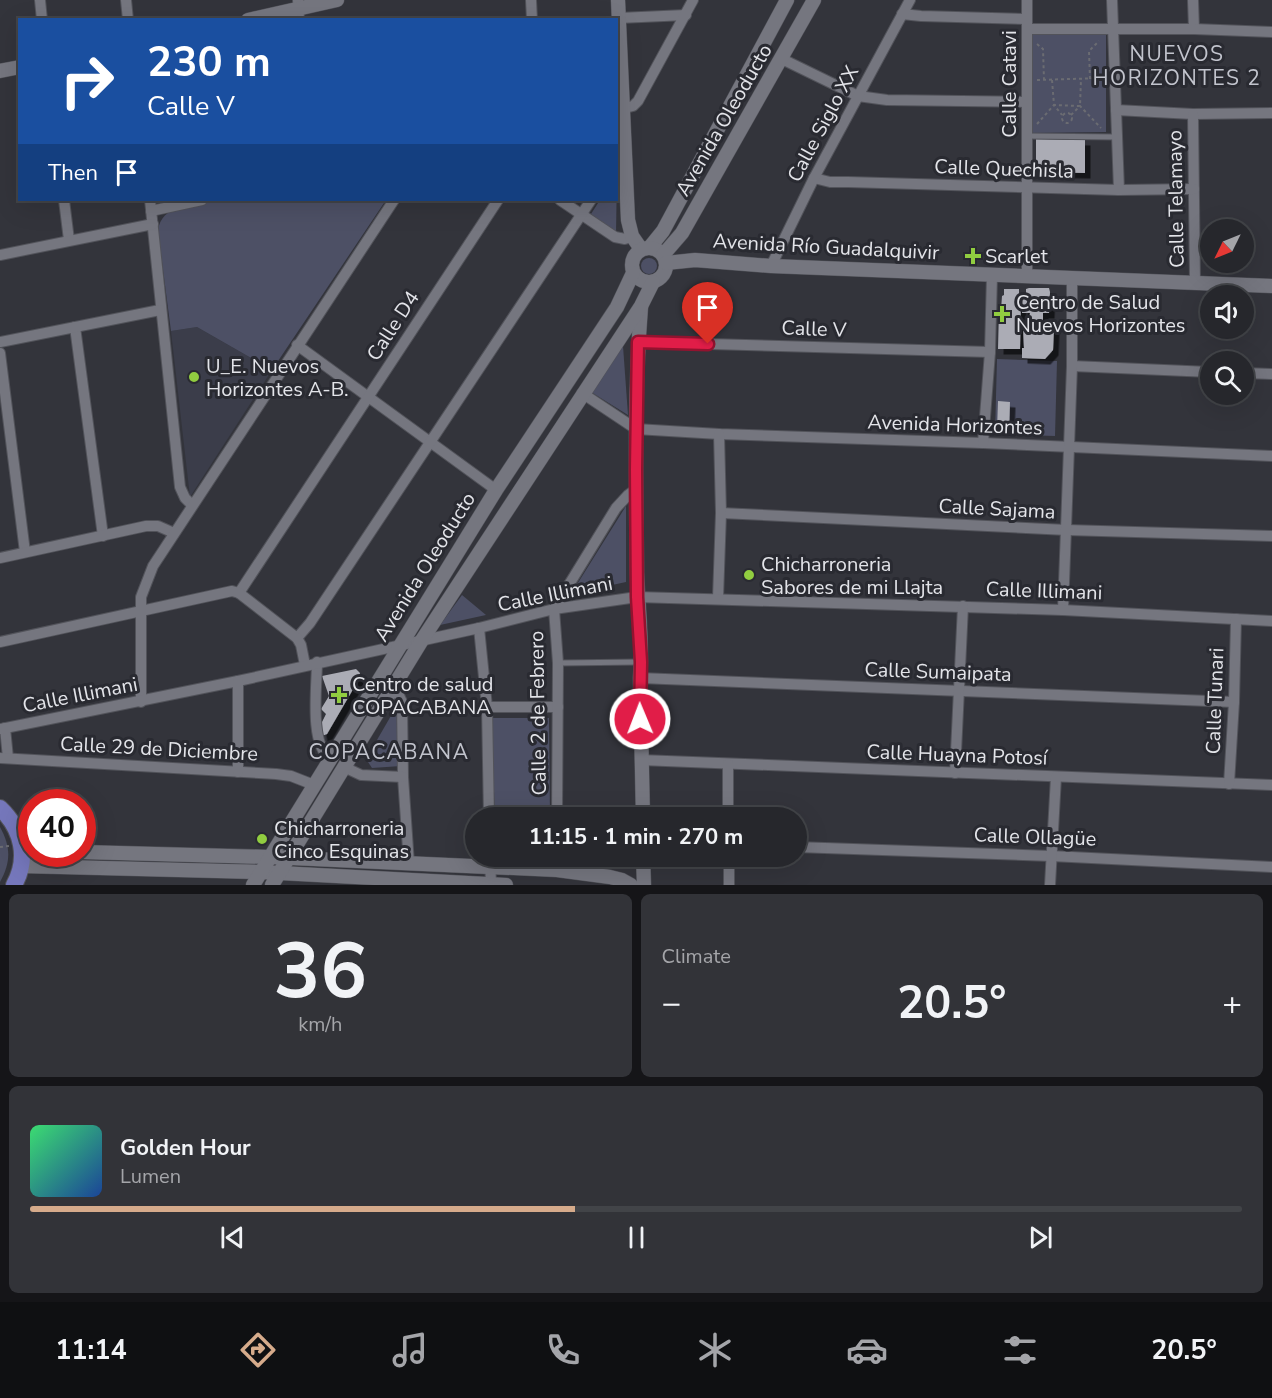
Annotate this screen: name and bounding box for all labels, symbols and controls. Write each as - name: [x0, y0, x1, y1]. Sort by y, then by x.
- street label: Calle Catavi: [996, 30, 1023, 138]
- text: 230 m: [147, 34, 271, 91]
- street label: Avenida Oleoducto: [669, 39, 779, 201]
- district label: NUEVOS HORIZONTES 2: [1093, 40, 1261, 92]
- icon: right: [48, 42, 126, 120]
- street label: Calle Siglo XX: [781, 61, 865, 187]
- text: Calle V: [147, 88, 235, 125]
- street label: Calle Telamayo: [1161, 130, 1191, 268]
- street label: Calle Quechisla: [934, 153, 1074, 185]
- icon: arrive: [110, 156, 143, 189]
- text: Then: [48, 158, 98, 188]
- north arrow: [1200, 219, 1254, 273]
- map controls: [1200, 219, 1254, 405]
- street label: Avenida Río Guadalquivir: [712, 228, 940, 266]
- place label: Scarlet: [985, 243, 1049, 270]
- marker: Scarlet: [966, 249, 980, 263]
- pin: [682, 282, 733, 344]
- button: sound: [1200, 285, 1254, 339]
- street label: Calle D4: [360, 286, 426, 366]
- place label: Centro de Salud Nuevos Horizontes: [1016, 289, 1185, 339]
- icon: arrive: [691, 291, 724, 324]
- marker: Centro de Salud Nuevos Horizontes: [993, 305, 1011, 323]
- street label: Calle V: [781, 314, 847, 344]
- button: search: [1200, 351, 1254, 405]
- place label: U_E. Nuevos Horizontes A-B.: [206, 353, 349, 403]
- marker: U_E. Nuevos Horizontes A-B.: [187, 370, 201, 384]
- street label: Avenida Horizontes: [867, 408, 1043, 442]
- street label: Avenida Oleoducto: [368, 487, 482, 647]
- street label: Calle Sajama: [938, 492, 1056, 526]
- place label: Chicharroneria Sabores de mi Llajta: [761, 551, 943, 601]
- marker: Chicharroneria Sabores de mi Llajta: [742, 568, 756, 582]
- street label: Calle Illimani: [495, 570, 615, 618]
- street label: Calle Illimani: [985, 575, 1103, 607]
- street label: Calle 2 de Febrero: [523, 631, 553, 795]
- street label: Calle Tunari: [1200, 647, 1230, 755]
- street label: Calle Sumaipata: [864, 656, 1012, 688]
- street label: Calle Illimani: [20, 671, 140, 719]
- place label: Centro de salud COPACABANA: [352, 671, 494, 721]
- marker: Centro de salud COPACABANA: [330, 686, 348, 704]
- position arrow: [608, 687, 672, 751]
- street label: Calle 29 de Diciembre: [59, 730, 259, 768]
- district label: COPACABANA: [309, 738, 469, 766]
- street label: Calle Huayna Potosí: [866, 738, 1049, 772]
- speed limit sign: 40: [18, 789, 96, 867]
- place label: Chicharroneria Cinco Esquinas: [274, 815, 409, 865]
- street label: Calle Ollagüe: [973, 821, 1097, 853]
- text: 11:15 · 1 min · 270 m: [529, 822, 743, 852]
- marker: Chicharroneria Cinco Esquinas: [255, 832, 269, 846]
- text: 36: [273, 918, 367, 1025]
- text: Climate: [662, 943, 731, 970]
- text: 20.5°: [897, 973, 1006, 1034]
- text: −: [662, 981, 681, 1026]
- text: +: [1222, 981, 1242, 1026]
- text: km/h: [298, 1011, 342, 1038]
- text: Golden Hour: [120, 1133, 251, 1163]
- text: Lumen: [120, 1163, 181, 1190]
- icon: previous: [216, 1221, 249, 1254]
- icon: pause: [620, 1221, 653, 1254]
- icon: next: [1024, 1221, 1057, 1254]
- icon: directions: [237, 1329, 279, 1371]
- icon: music: [389, 1329, 431, 1371]
- icon: phone: [542, 1329, 584, 1371]
- icon: climate: [694, 1329, 736, 1371]
- icon: car: [846, 1329, 888, 1371]
- icon: filters: [999, 1329, 1041, 1371]
- text: 11:14: [55, 1332, 127, 1369]
- text: 20.5°: [1151, 1332, 1217, 1369]

